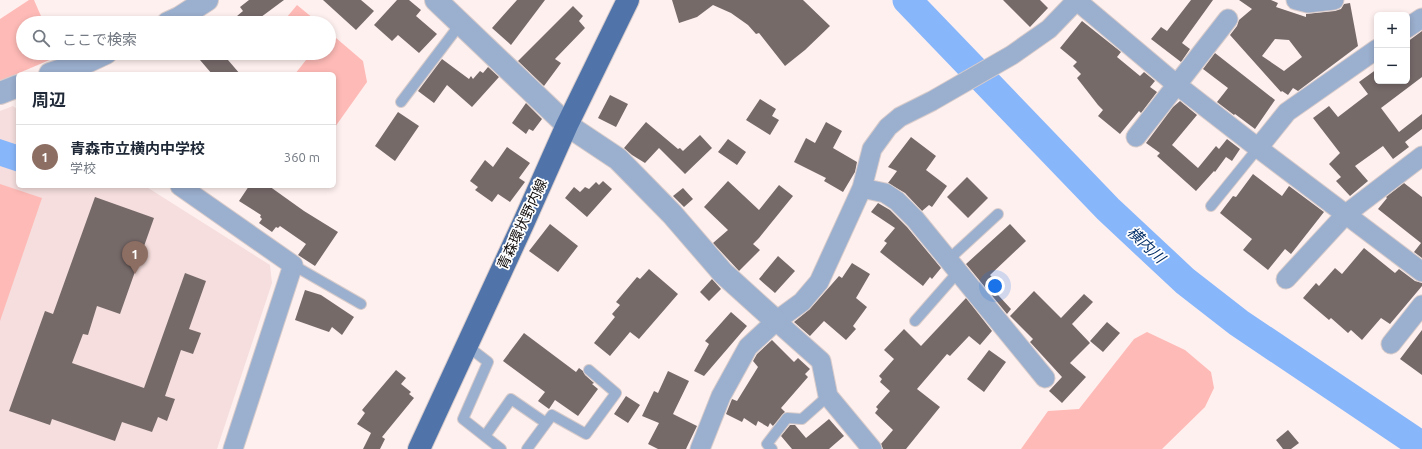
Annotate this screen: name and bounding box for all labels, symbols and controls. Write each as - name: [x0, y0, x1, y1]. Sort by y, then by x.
- map controls: [1374, 12, 1410, 84]
- button: +: [1374, 12, 1410, 48]
- search box: [16, 16, 336, 60]
- icon: search: [30, 27, 52, 49]
- text: ここで検索: [62, 31, 137, 48]
- button: −: [1374, 48, 1410, 84]
- text: 周辺: [32, 90, 66, 109]
- text: 青森市立横内中学校: [70, 140, 205, 157]
- text: 1: [41, 150, 49, 164]
- text: 360 m: [284, 150, 320, 164]
- text: 学校: [70, 161, 96, 175]
- street label: 青森環状野内線: [494, 176, 550, 272]
- water label: 横内川: [1124, 223, 1170, 268]
- pin: 1: [122, 241, 148, 274]
- your location: [985, 276, 1005, 296]

